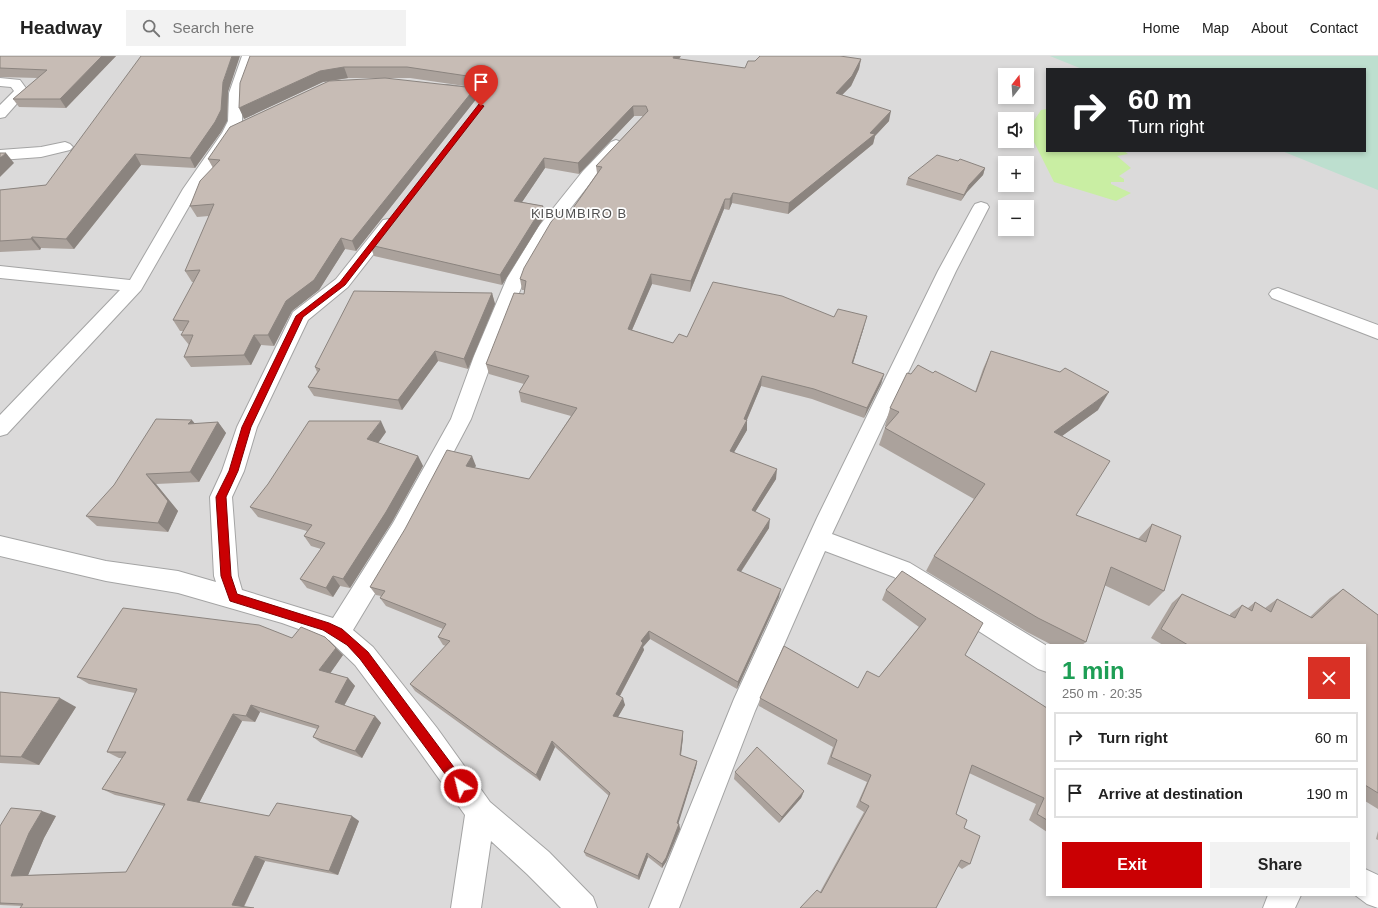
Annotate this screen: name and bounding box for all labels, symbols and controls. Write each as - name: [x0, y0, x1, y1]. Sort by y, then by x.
- search box: [126, 10, 406, 46]
- text: Headway: [20, 17, 102, 38]
- icon: search: [140, 17, 162, 39]
- text: Search here: [172, 19, 254, 36]
- text: Home: [1143, 20, 1180, 36]
- text: Map: [1202, 20, 1229, 36]
- text: About: [1251, 20, 1288, 36]
- text: Contact: [1310, 20, 1358, 36]
- pin: [464, 65, 498, 106]
- north arrow: [998, 68, 1034, 104]
- map controls: [998, 68, 1034, 236]
- icon: arrive: [470, 71, 492, 93]
- icon: right: [1062, 84, 1114, 136]
- text: 60 m: [1128, 84, 1192, 115]
- button: sound: [998, 112, 1034, 148]
- text: Turn right: [1128, 117, 1204, 137]
- button: +: [998, 156, 1034, 192]
- button: −: [998, 200, 1034, 236]
- district label: KIBUMBIRO B: [531, 206, 627, 221]
- text: 1 min: [1062, 657, 1125, 684]
- button: close: [1308, 657, 1350, 699]
- text: 250 m · 20:35: [1062, 686, 1142, 701]
- icon: right: [1064, 726, 1086, 748]
- text: Turn right: [1098, 729, 1168, 746]
- text: 60 m: [1315, 729, 1348, 746]
- position arrow: [440, 765, 482, 807]
- icon: arrive: [1064, 782, 1086, 804]
- text: Arrive at destination: [1098, 785, 1243, 802]
- text: 190 m: [1306, 785, 1348, 802]
- button: Exit: [1062, 842, 1202, 888]
- button: Share: [1210, 842, 1350, 888]

